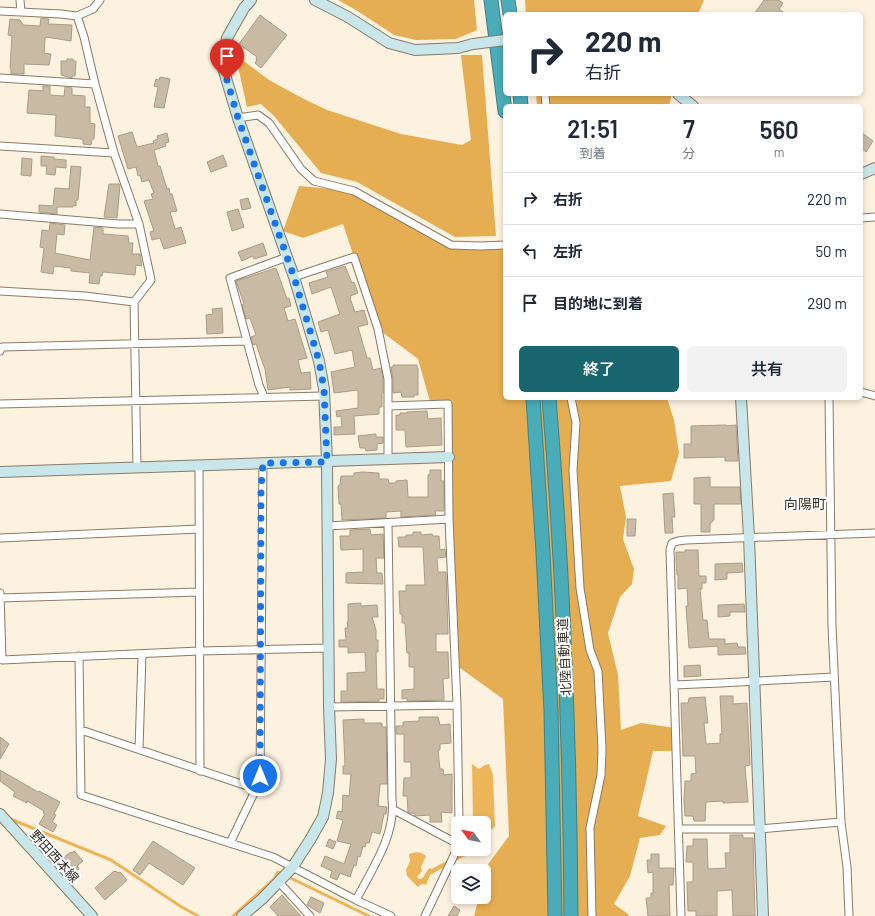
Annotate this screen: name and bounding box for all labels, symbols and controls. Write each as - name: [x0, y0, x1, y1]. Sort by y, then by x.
- text: 220 m: [585, 24, 661, 58]
- icon: right: [519, 28, 571, 80]
- pin: [210, 39, 244, 80]
- icon: arrive: [216, 45, 238, 67]
- text: 右折: [585, 61, 621, 83]
- text: 21:51: [567, 114, 618, 143]
- text: 7: [683, 114, 695, 143]
- text: 560: [760, 115, 799, 144]
- text: m: [774, 144, 785, 160]
- text: 到着: [580, 145, 606, 161]
- text: 分: [682, 145, 695, 161]
- icon: right: [519, 188, 541, 210]
- text: 右折: [553, 190, 583, 208]
- text: 220 m: [807, 190, 847, 208]
- icon: left: [519, 240, 541, 262]
- text: 左折: [553, 242, 583, 260]
- text: 50 m: [815, 242, 847, 260]
- icon: arrive: [519, 292, 541, 314]
- text: 目的地に到着: [553, 294, 643, 312]
- text: 290 m: [807, 294, 847, 312]
- button: 終了: [519, 346, 679, 392]
- button: 共有: [687, 346, 847, 392]
- district label: 向陽町: [784, 495, 826, 512]
- street label: 北陸自動車道: [554, 618, 574, 696]
- position arrow: [239, 755, 281, 797]
- north arrow: [451, 816, 491, 856]
- map controls: [451, 816, 491, 904]
- street label: 野田西本線: [27, 826, 83, 886]
- button: layers: [451, 864, 491, 904]

